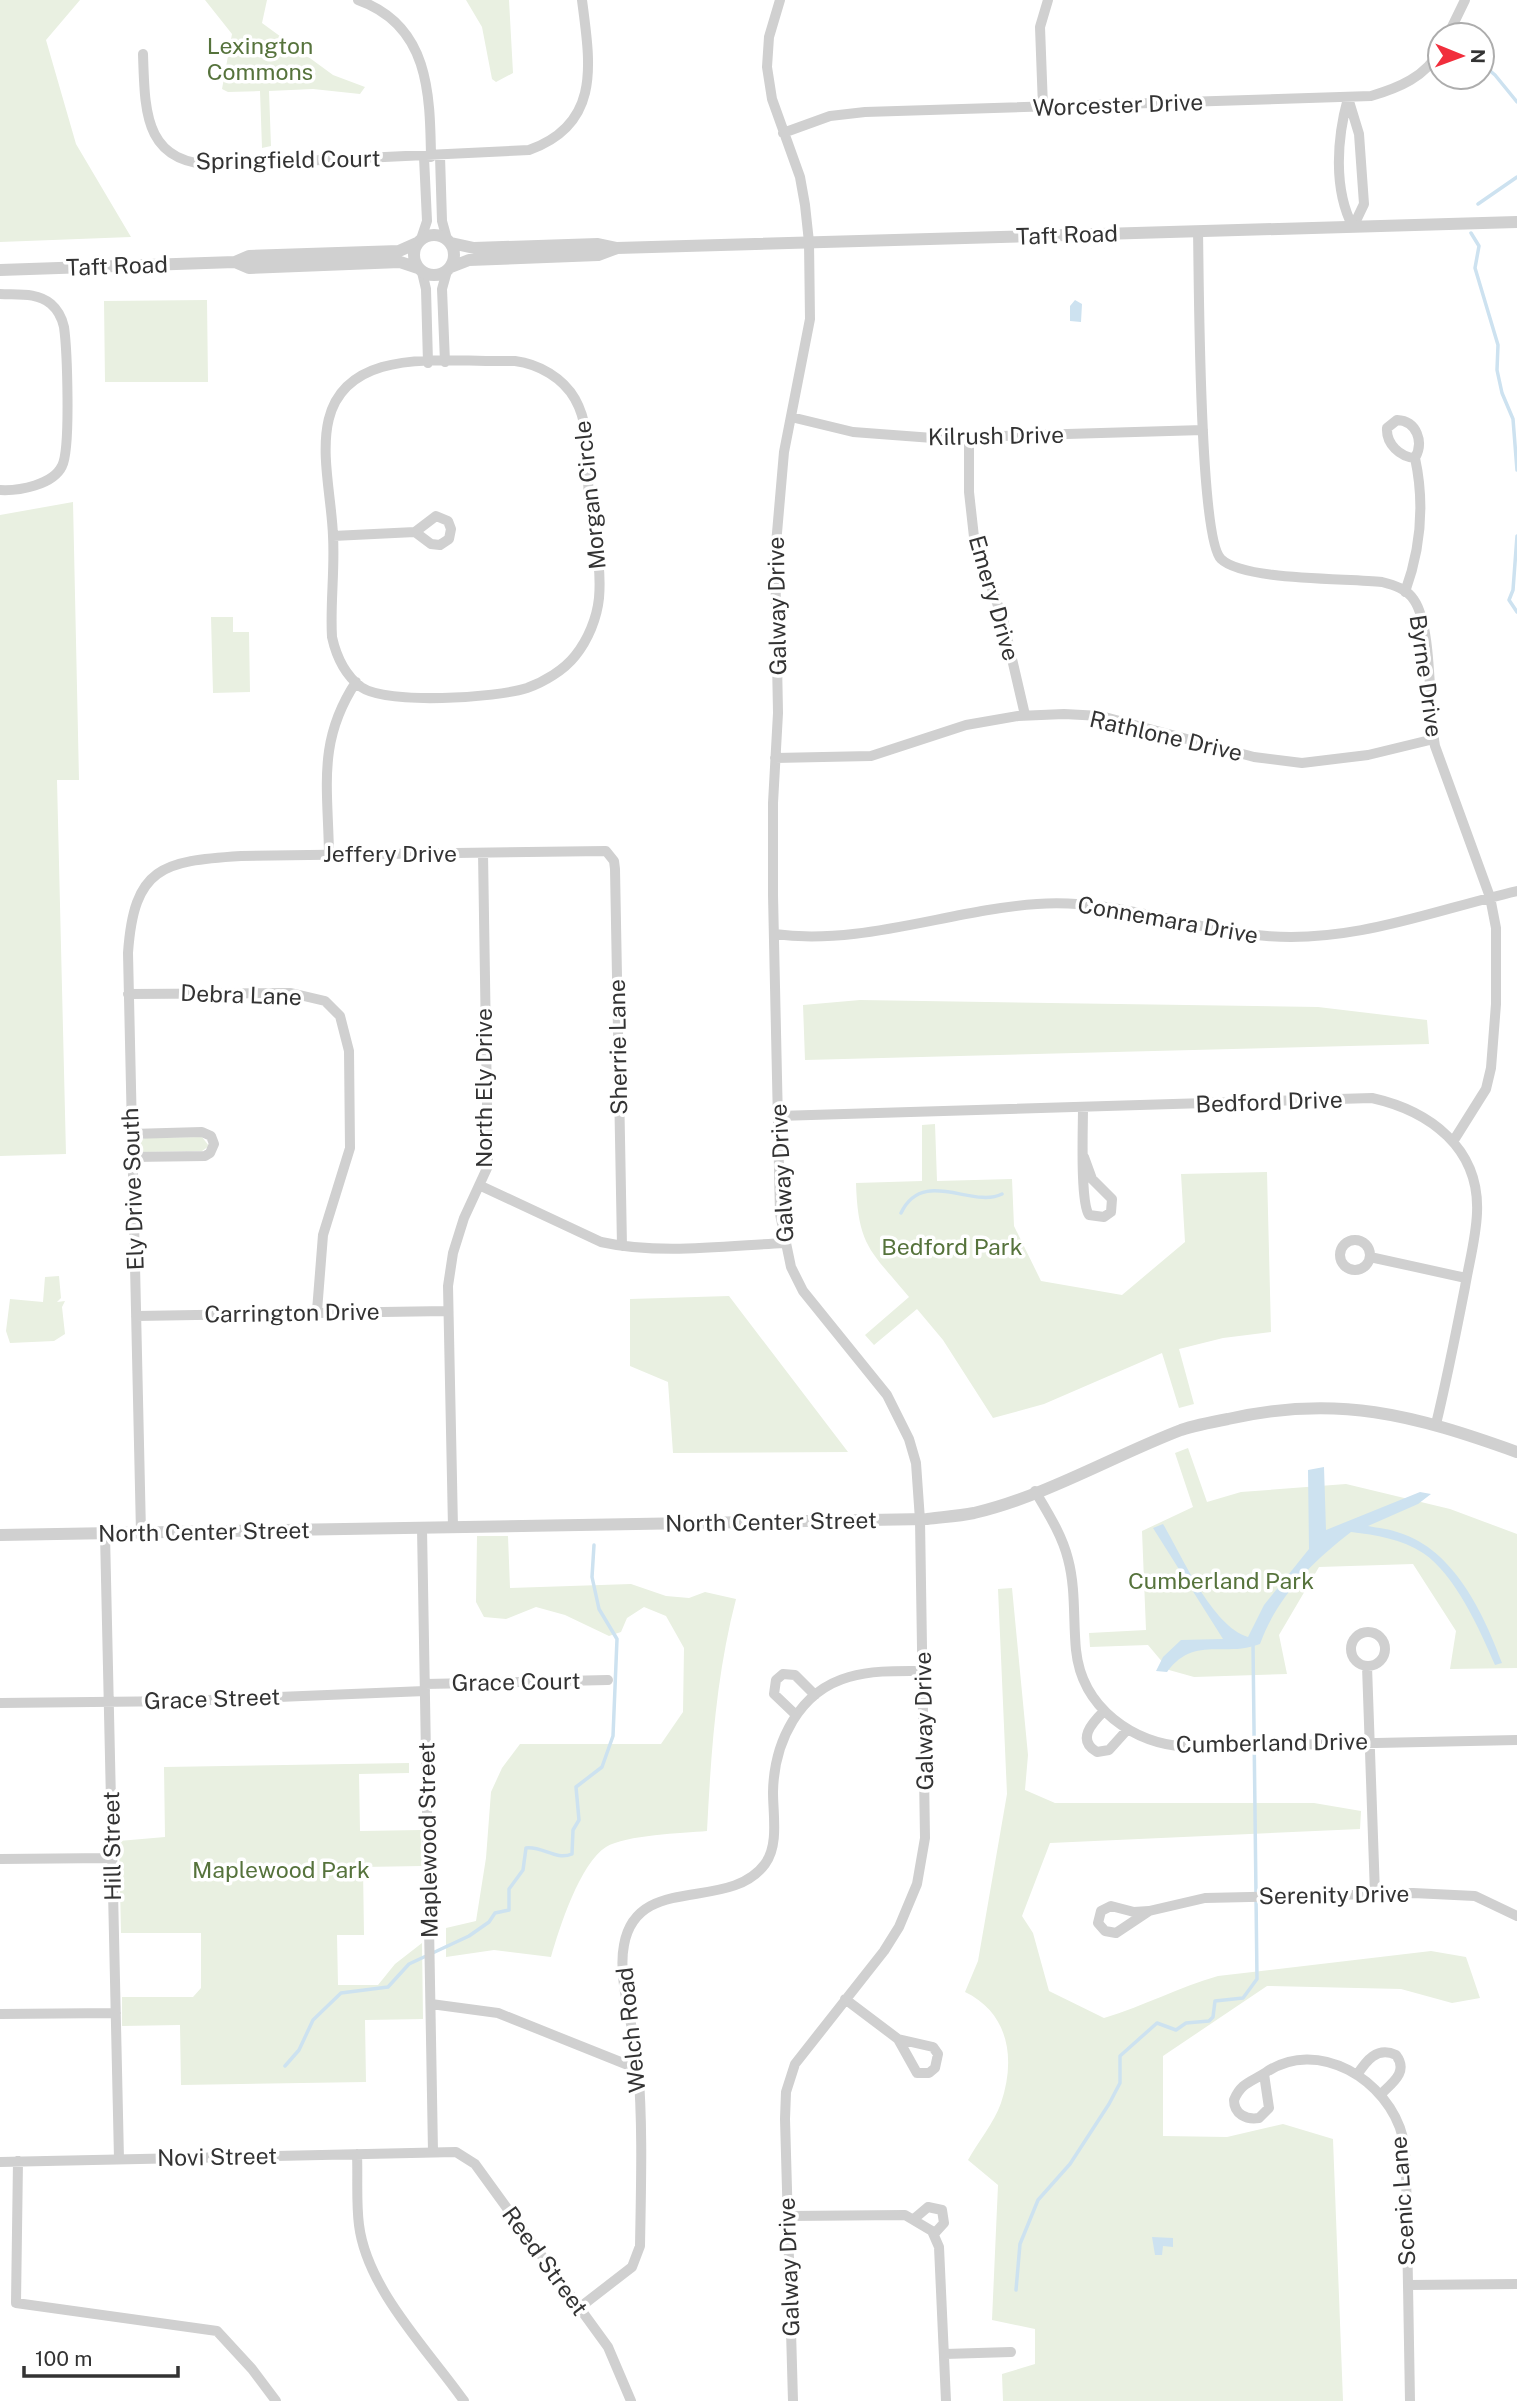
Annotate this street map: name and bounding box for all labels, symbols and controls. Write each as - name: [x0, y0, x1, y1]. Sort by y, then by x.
- north arrow: [1426, 21, 1496, 91]
- park label: Lexington Commons: [207, 32, 313, 85]
- text: N: [1467, 49, 1489, 64]
- street label: Worcester Drive: [1032, 88, 1204, 121]
- street label: Springfield Court: [195, 144, 381, 175]
- street label: Taft Road: [1016, 219, 1118, 250]
- street label: Taft Road: [66, 250, 168, 281]
- street label: Morgan Circle: [568, 419, 611, 571]
- street label: Kilrush Drive: [928, 421, 1064, 450]
- street label: Emery Drive: [964, 532, 1025, 664]
- street label: Galway Drive: [762, 536, 791, 676]
- street label: Byrne Drive: [1405, 613, 1448, 739]
- street label: Rathlone Drive: [1087, 705, 1245, 766]
- street label: Jeffery Drive: [323, 840, 457, 867]
- street label: Connemara Drive: [1076, 890, 1260, 949]
- street label: Debra Lane: [180, 979, 302, 1010]
- street label: Sherrie Lane: [603, 979, 632, 1115]
- street label: North Ely Drive: [470, 1008, 497, 1168]
- street label: Bedford Drive: [1195, 1085, 1343, 1118]
- street label: Galway Drive: [764, 1103, 799, 1243]
- street label: Ely Drive South: [116, 1107, 149, 1271]
- park label: Bedford Park: [881, 1233, 1023, 1260]
- street label: Carrington Drive: [204, 1297, 380, 1328]
- street label: North Center Street: [665, 1506, 877, 1537]
- street label: North Center Street: [98, 1516, 310, 1547]
- park label: Cumberland Park: [1128, 1567, 1314, 1594]
- street label: Galway Drive: [909, 1651, 938, 1791]
- street label: Grace Court: [451, 1667, 581, 1696]
- street label: Grace Street: [143, 1683, 281, 1714]
- street label: Cumberland Drive: [1176, 1727, 1368, 1758]
- street label: Maplewood Street: [412, 1742, 443, 1938]
- street label: Hill Street: [97, 1791, 126, 1901]
- park label: Maplewood Park: [192, 1856, 370, 1883]
- street label: Serenity Drive: [1258, 1880, 1410, 1909]
- street label: Welch Road: [610, 1966, 651, 2094]
- street label: Scenic Lane: [1385, 2135, 1420, 2267]
- street label: Novi Street: [157, 2142, 277, 2171]
- street label: Galway Drive: [773, 2197, 804, 2337]
- street label: Reed Street: [497, 2201, 594, 2320]
- scale bar: [24, 2334, 178, 2378]
- text: 100 m: [35, 2346, 92, 2371]

